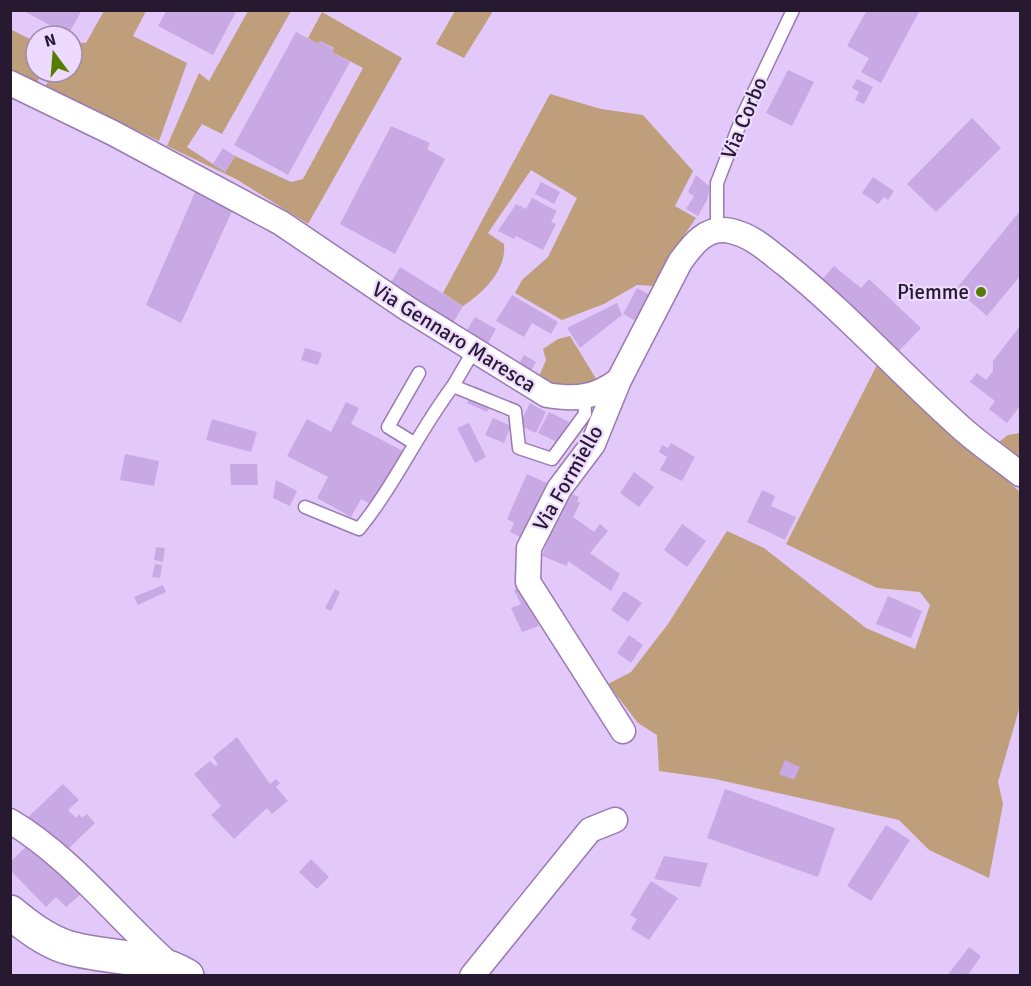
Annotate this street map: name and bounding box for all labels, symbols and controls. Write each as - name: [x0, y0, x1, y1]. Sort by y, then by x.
- north arrow: [24, 24, 84, 84]
- text: N: [42, 29, 58, 52]
- street label: Via Corbo: [715, 73, 773, 163]
- street label: Via Gennaro Maresca: [367, 276, 541, 398]
- place label: Piemme: [897, 279, 969, 305]
- marker: Piemme: [974, 285, 988, 299]
- street label: Via Formiello: [527, 420, 609, 536]

